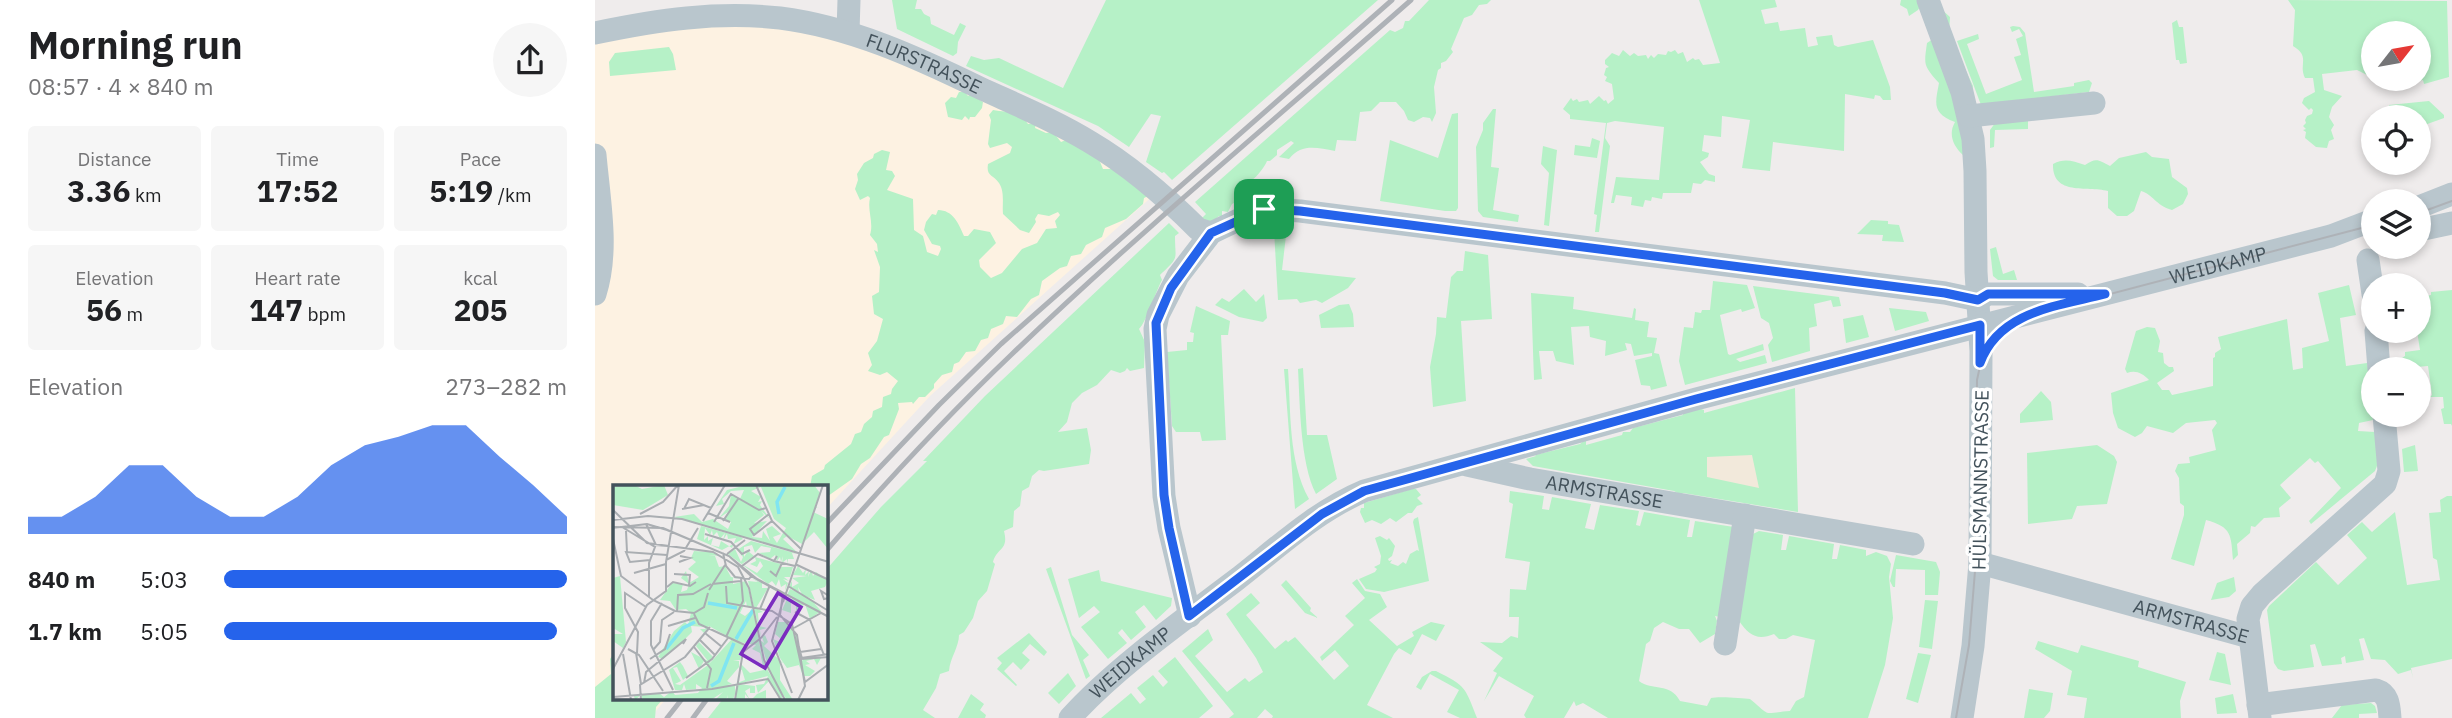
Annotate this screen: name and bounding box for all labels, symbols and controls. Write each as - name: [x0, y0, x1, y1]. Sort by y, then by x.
- text: Morning run: [28, 20, 243, 69]
- north arrow: [2361, 21, 2431, 91]
- map controls: [2361, 21, 2431, 427]
- button: share: [493, 23, 567, 97]
- street label: FLURSTRASSE: [863, 28, 986, 99]
- text: 08:57 · 4 × 840 m: [28, 71, 214, 101]
- button: locate: [2361, 105, 2431, 175]
- text: Distance: [77, 147, 152, 171]
- text: Time: [276, 147, 319, 171]
- text: Pace: [460, 147, 501, 171]
- text: 3.36: [67, 171, 131, 210]
- text: 17:52: [257, 171, 338, 210]
- text: 5:19: [429, 171, 493, 210]
- pin: [1234, 179, 1294, 239]
- text: km: [131, 183, 162, 207]
- text: /km: [493, 183, 532, 207]
- button: layers: [2361, 189, 2431, 259]
- icon: arrive: [1245, 190, 1283, 228]
- street label: WEIDKAMP: [2167, 241, 2269, 289]
- text: Elevation: [75, 266, 154, 290]
- text: Heart rate: [254, 266, 341, 290]
- text: kcal: [463, 266, 498, 290]
- button: +: [2361, 273, 2431, 343]
- text: 56: [86, 290, 122, 329]
- text: 147: [249, 290, 303, 329]
- text: 205: [454, 290, 508, 329]
- text: m: [122, 302, 143, 326]
- text: bpm: [303, 302, 346, 326]
- button: −: [2361, 357, 2431, 427]
- text: Elevation: [28, 371, 123, 401]
- text: 273–282 m: [445, 371, 567, 401]
- street label: HÜLSMANNSTRASSE: [1966, 390, 1994, 570]
- street label: ARMSTRASSE: [1544, 470, 1665, 513]
- inset map: [613, 485, 828, 700]
- text: 840 m: [28, 564, 95, 594]
- text: 5:03: [140, 564, 188, 594]
- street label: ARMSTRASSE: [2131, 594, 2252, 648]
- text: 1.7 km: [28, 616, 102, 646]
- text: 5:05: [140, 616, 188, 646]
- street label: WEIDKAMP: [1084, 621, 1176, 704]

